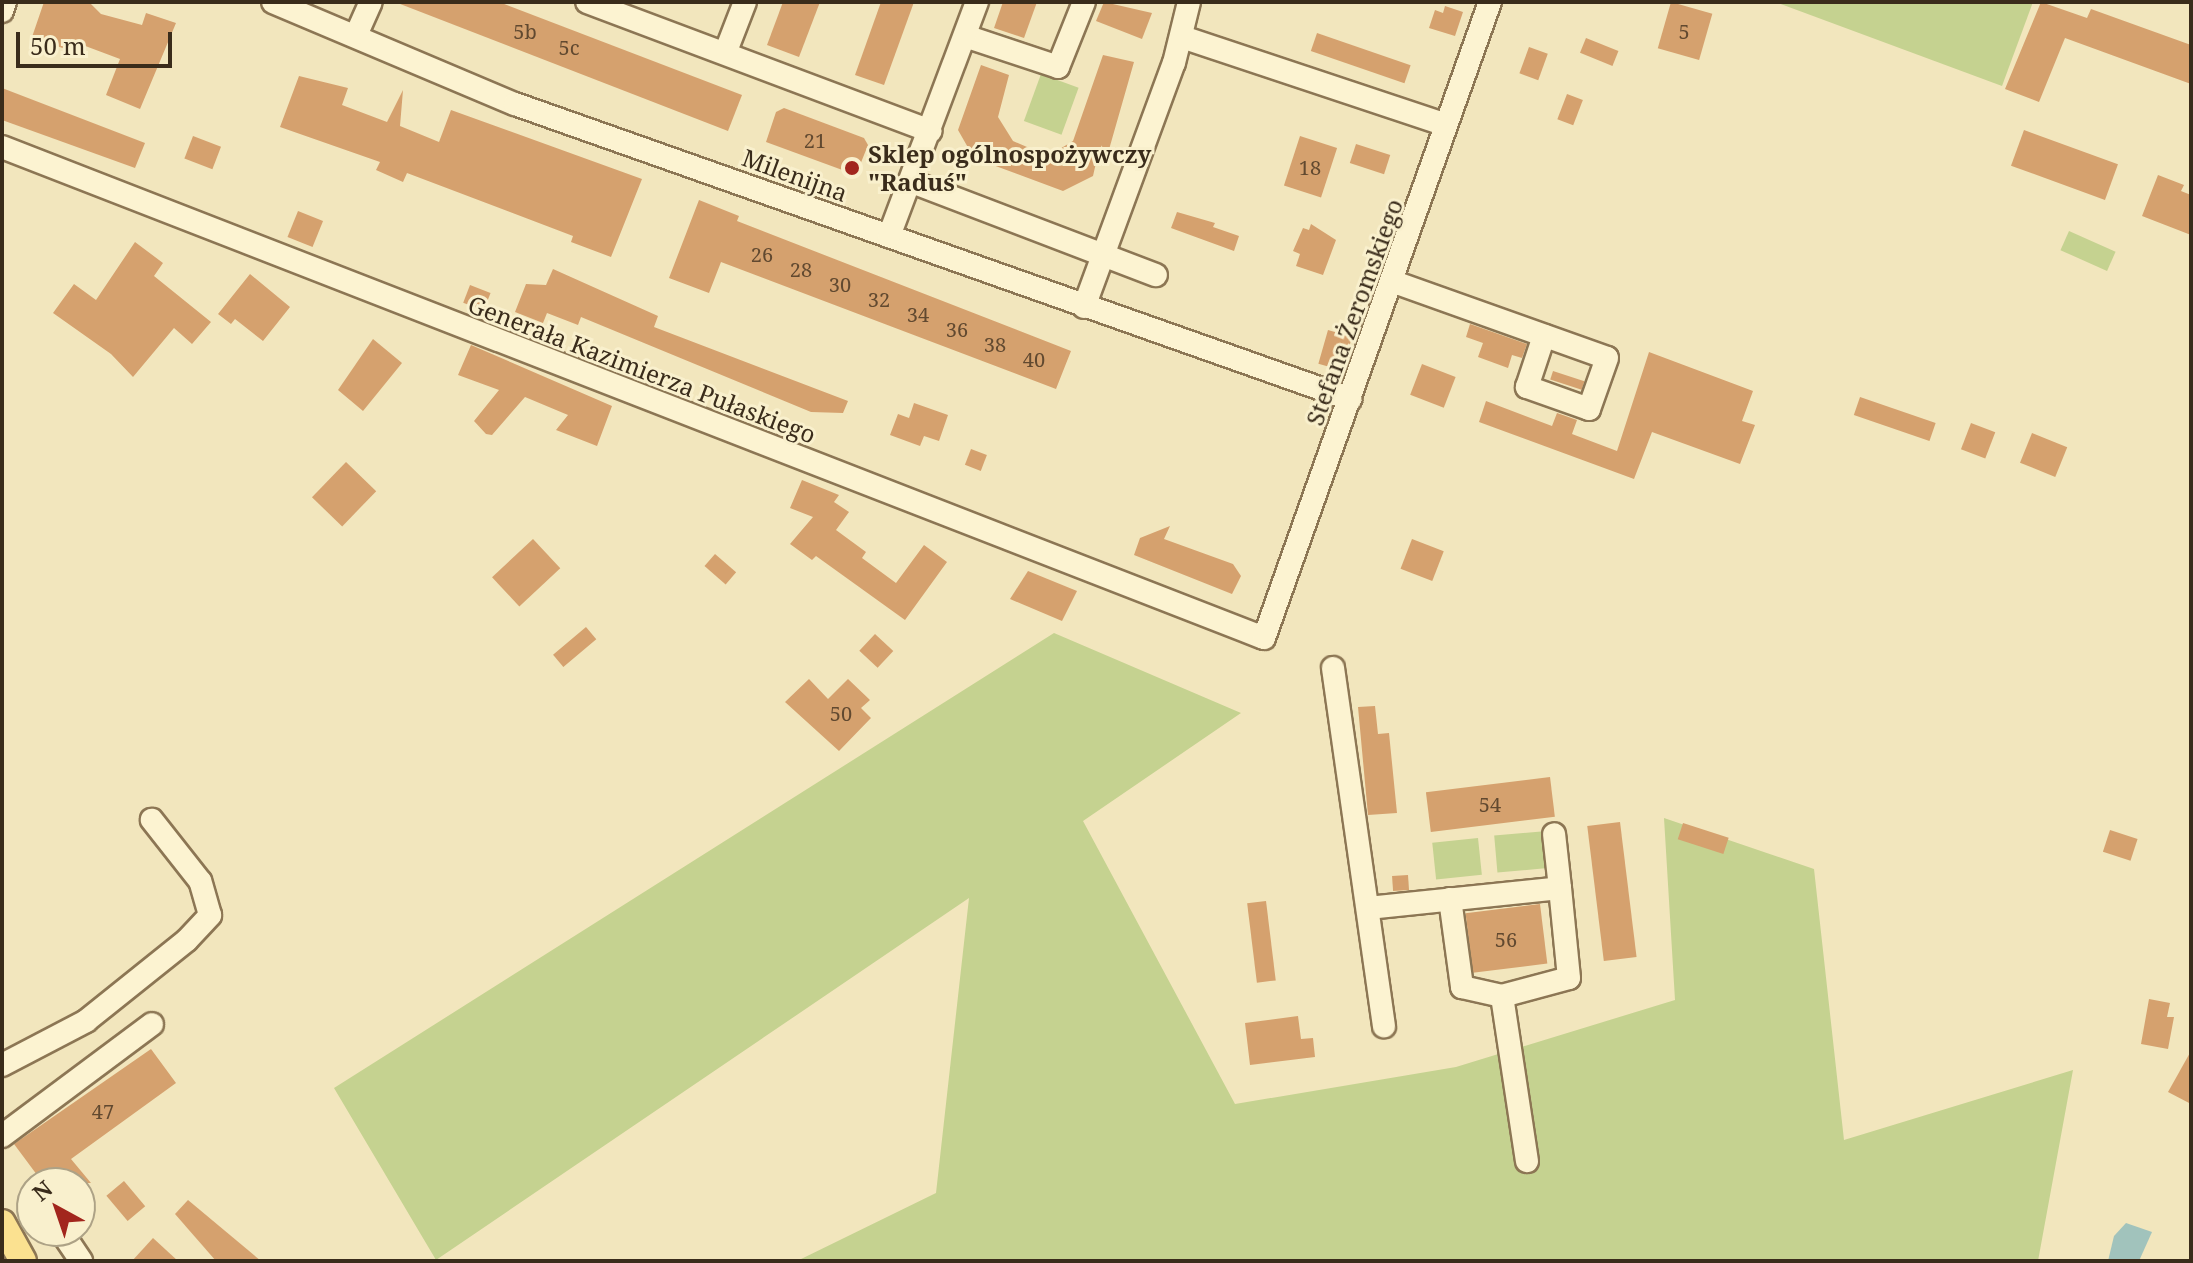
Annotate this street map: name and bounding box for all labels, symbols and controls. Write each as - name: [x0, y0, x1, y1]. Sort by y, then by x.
- scale bar: [20, 16, 176, 66]
- house number: 5b: [513, 19, 537, 43]
- house number: 5: [1678, 19, 1690, 43]
- text: 50 m: [30, 29, 86, 62]
- house number: 5c: [558, 35, 580, 59]
- house number: 21: [804, 128, 826, 152]
- place label: Sklep ogólnospożywczy "Raduś": [868, 140, 1151, 196]
- street label: Milenijna: [738, 143, 852, 207]
- house number: 18: [1299, 155, 1321, 179]
- marker: Sklep ogólnospożywczy "Raduś": [843, 159, 861, 177]
- street label: Stefana Żeromskiego: [1300, 195, 1408, 429]
- house number: 26: [751, 242, 773, 266]
- house number: 28: [790, 257, 812, 281]
- house number: 30: [829, 272, 851, 296]
- house number: 32: [868, 287, 890, 311]
- street label: Generała Kazimierza Pułaskiego: [464, 289, 820, 449]
- house number: 34: [907, 302, 929, 326]
- house number: 36: [946, 317, 968, 341]
- house number: 38: [984, 332, 1006, 356]
- house number: 40: [1023, 347, 1045, 371]
- house number: 50: [830, 701, 852, 725]
- house number: 54: [1479, 792, 1501, 816]
- house number: 56: [1495, 927, 1517, 951]
- house number: 47: [92, 1099, 114, 1123]
- north arrow: [16, 1167, 96, 1247]
- text: N: [26, 1173, 58, 1207]

